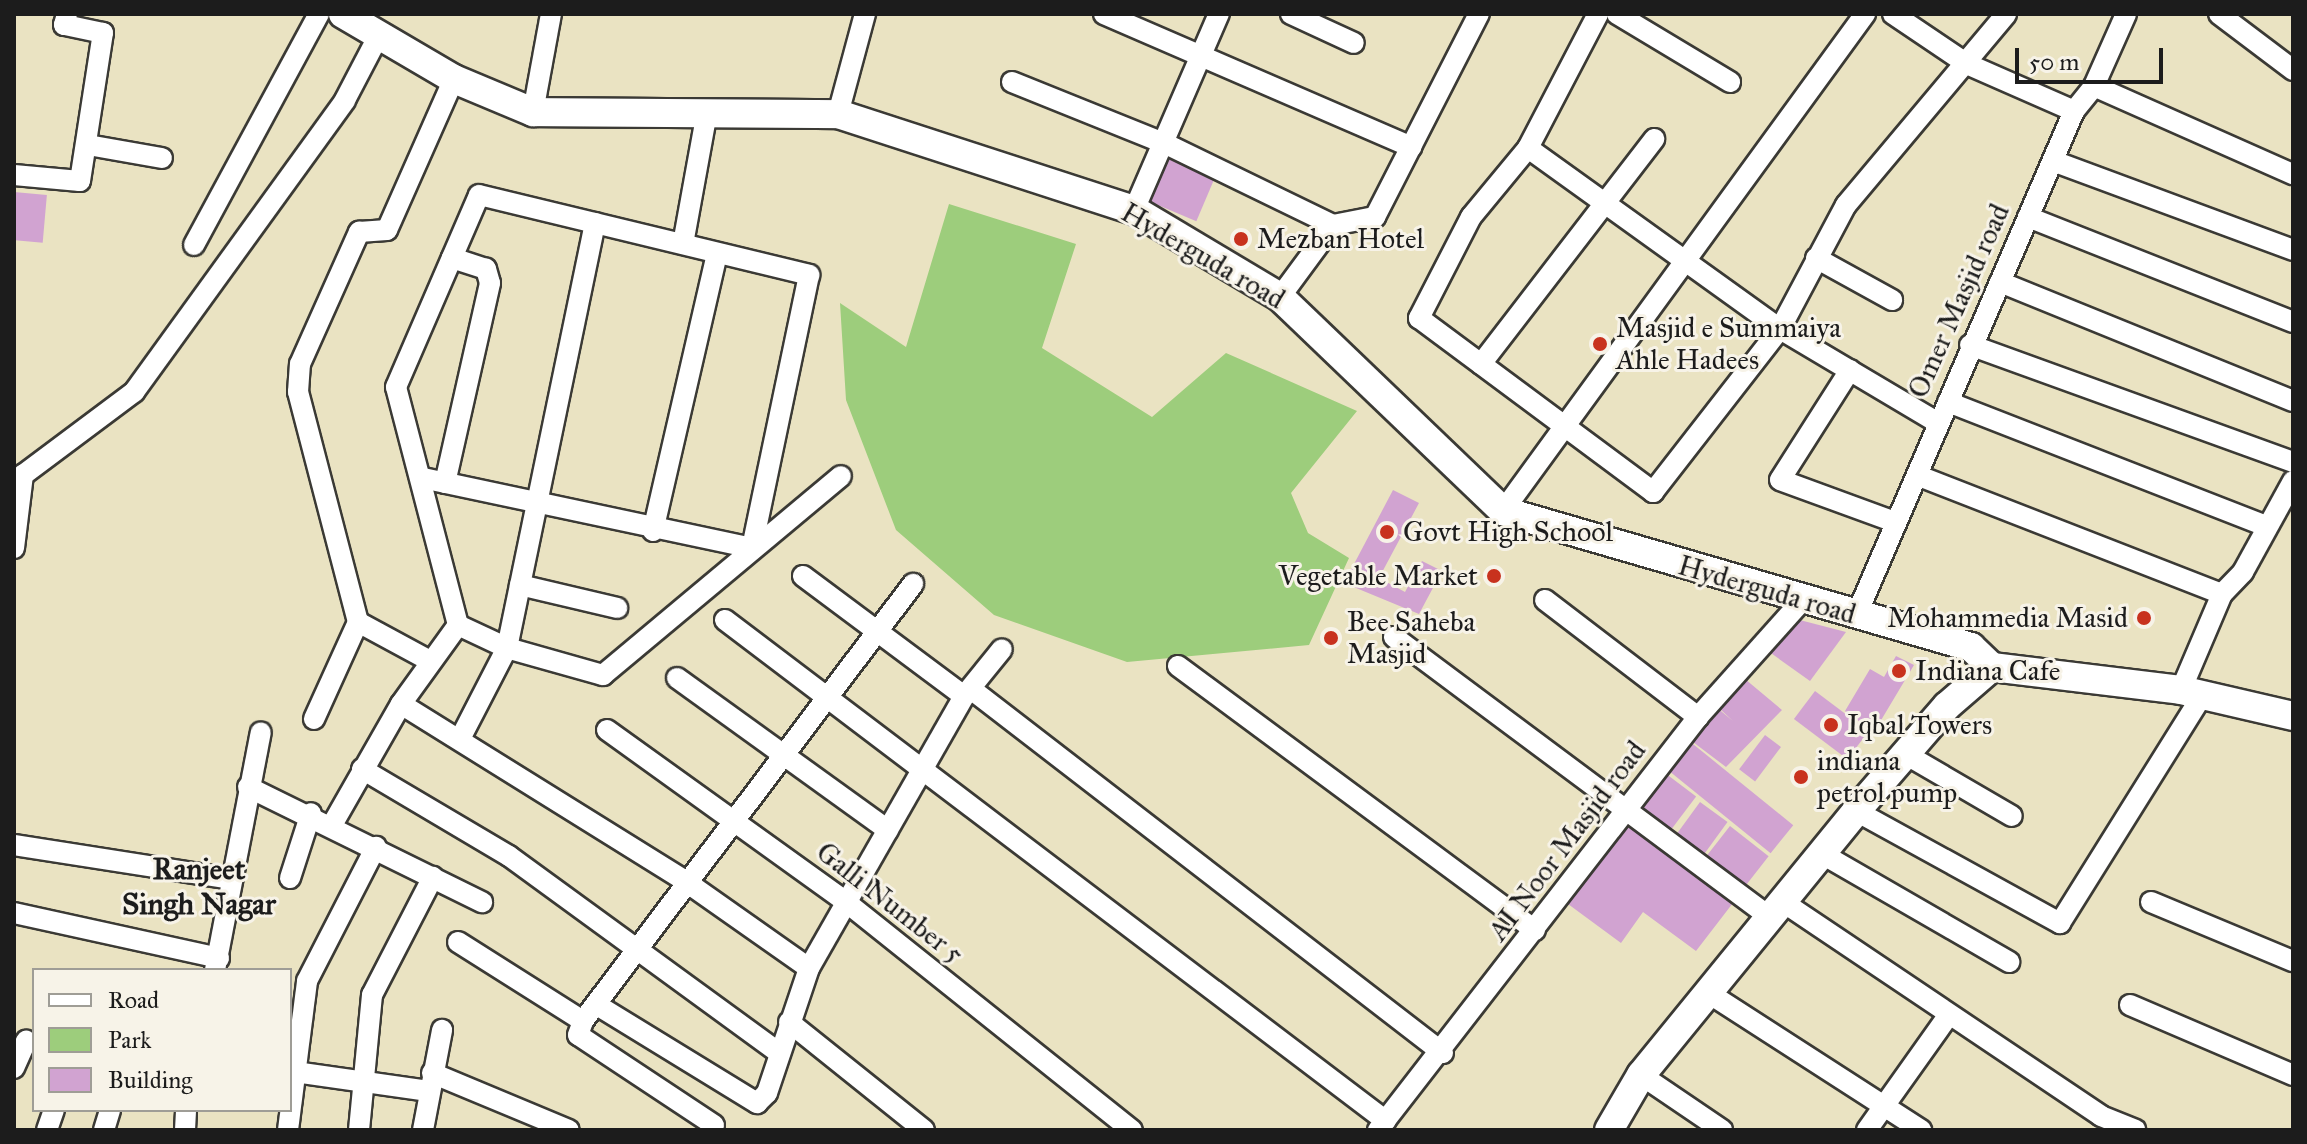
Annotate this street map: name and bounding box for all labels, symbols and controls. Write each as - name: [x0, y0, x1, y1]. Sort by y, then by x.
- scale bar: [2019, 32, 2167, 82]
- text: 50 m: [2029, 47, 2079, 77]
- street label: Hyderguda road: [1115, 196, 1291, 316]
- street label: Omer Masjid road: [1901, 199, 2017, 403]
- place label: Mezban Hotel: [1257, 222, 1424, 256]
- marker: Mezban Hotel: [1232, 230, 1250, 248]
- place label: Masjid e Summaiya Ahle Hadees: [1616, 311, 1841, 377]
- marker: Masjid e Summaiya Ahle Hadees: [1591, 335, 1609, 353]
- place label: Govt High School: [1403, 515, 1613, 549]
- marker: Govt High School: [1378, 523, 1396, 541]
- street label: Hyderguda road: [1674, 549, 1860, 631]
- place label: Vegetable Market: [1278, 559, 1478, 593]
- marker: Vegetable Market: [1485, 567, 1503, 585]
- place label: Mohammedia Masid: [1887, 601, 2128, 635]
- place label: Bee Saheba Masjid: [1347, 605, 1475, 671]
- marker: Mohammedia Masid: [2135, 609, 2153, 627]
- marker: Bee Saheba Masjid: [1322, 629, 1340, 647]
- place label: Indiana Cafe: [1915, 654, 2060, 688]
- marker: Indiana Cafe: [1890, 662, 1908, 680]
- place label: Iqbal Towers: [1847, 708, 1992, 742]
- marker: Iqbal Towers: [1822, 716, 1840, 734]
- street label: AI Noor Masjid road: [1481, 735, 1653, 947]
- place label: indiana petrol pump: [1817, 744, 1957, 810]
- marker: indiana petrol pump: [1792, 768, 1810, 786]
- street label: Galli Number 5: [810, 835, 970, 971]
- district label: Ranjeet Singh Nagar: [122, 851, 276, 922]
- legend: [32, 968, 292, 1112]
- text: Road: [108, 985, 159, 1015]
- text: Park: [108, 1025, 151, 1055]
- text: Building: [108, 1065, 193, 1095]

